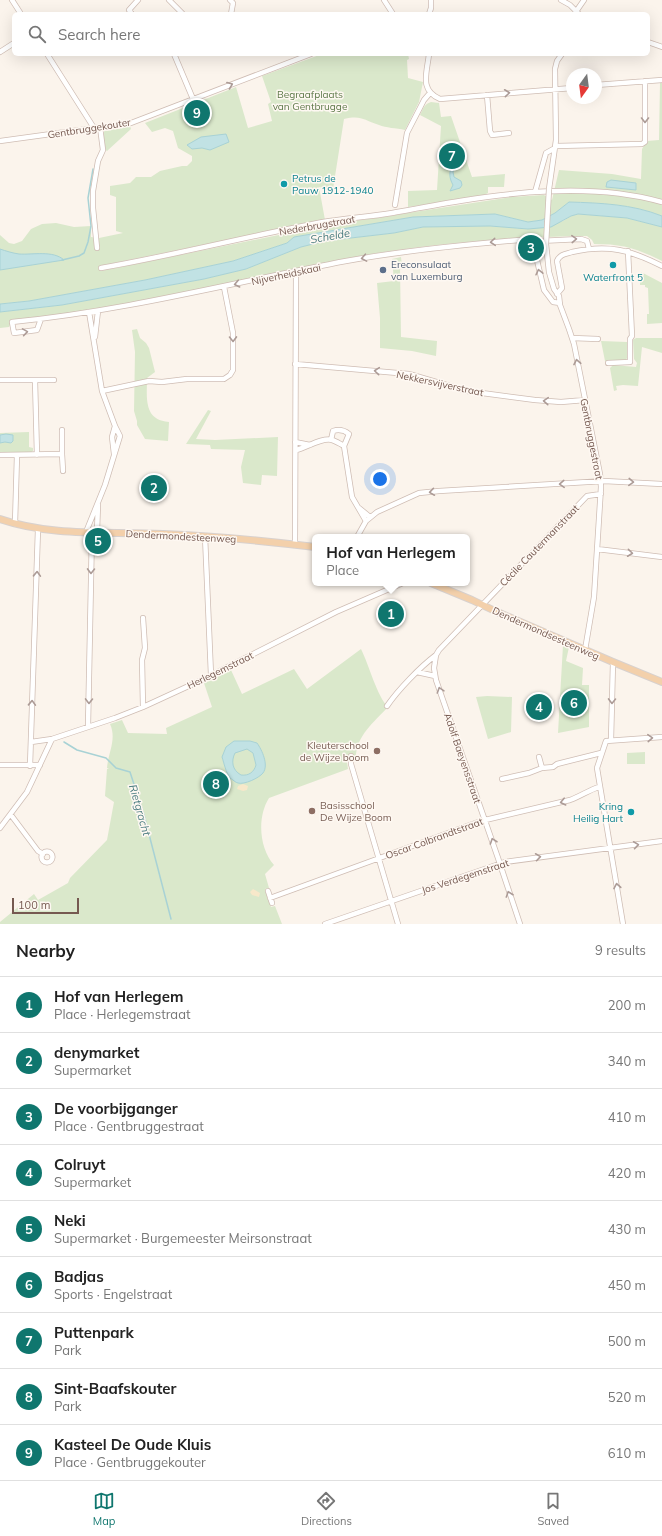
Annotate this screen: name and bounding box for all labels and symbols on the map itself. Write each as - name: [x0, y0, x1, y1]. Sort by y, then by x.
- north arrow: [566, 68, 602, 104]
- one-way arrow: [226, 82, 233, 90]
- park label: Begraafplaats van Gentbrugge: [273, 88, 347, 113]
- one-way arrow: [504, 89, 510, 98]
- pin: 9: [184, 98, 210, 128]
- street label: Gentbruggekouter: [47, 115, 132, 141]
- one-way arrow: [641, 117, 649, 123]
- pin: 7: [439, 141, 465, 171]
- place label: Petrus de Pauw 1912-1940: [292, 172, 374, 197]
- marker: Petrus de Pauw 1912-1940: [279, 179, 289, 189]
- street label: Nederbrugstraat: [278, 212, 357, 239]
- water label: Schelde: [309, 226, 351, 246]
- pin: 3: [518, 233, 544, 263]
- one-way arrow: [571, 235, 577, 244]
- one-way arrow: [490, 238, 496, 247]
- one-way arrow: [361, 253, 367, 262]
- place label: Ereconsulaat van Luxemburg: [391, 258, 463, 283]
- marker: Waterfront 5: [608, 260, 618, 270]
- street label: Nijverheidskaai: [250, 261, 322, 288]
- marker: Ereconsulaat van Luxemburg: [378, 265, 388, 275]
- one-way arrow: [536, 269, 544, 275]
- place label: Waterfront 5: [583, 271, 643, 284]
- one-way arrow: [234, 280, 240, 288]
- one-way arrow: [22, 328, 28, 337]
- one-way arrow: [229, 336, 237, 342]
- one-way arrow: [573, 358, 582, 365]
- one-way arrow: [374, 366, 380, 375]
- street label: Nekkersvijverstraat: [395, 368, 485, 399]
- one-way arrow: [543, 396, 549, 405]
- street label: Gentbruggestraat: [577, 397, 606, 481]
- your location: [370, 469, 390, 489]
- pin: 2: [141, 473, 167, 503]
- one-way arrow: [628, 478, 634, 487]
- one-way arrow: [559, 480, 565, 488]
- one-way arrow: [429, 487, 435, 496]
- street label: Cécile Cautermanstraat: [497, 501, 582, 589]
- pin: 5: [85, 526, 111, 556]
- street label: Dendermondesteenweg: [125, 527, 237, 546]
- one-way arrow: [627, 548, 633, 557]
- one-way arrow: [87, 568, 95, 574]
- one-way arrow: [32, 571, 41, 577]
- pin: 1: [378, 599, 404, 629]
- street label: Dendermondsesteenweg: [490, 604, 601, 663]
- street label: Herlegemstraat: [185, 649, 256, 692]
- one-way arrow: [436, 687, 445, 694]
- pin: 6: [561, 688, 587, 718]
- pin: 4: [526, 692, 552, 722]
- one-way arrow: [84, 698, 93, 704]
- one-way arrow: [607, 698, 616, 704]
- one-way arrow: [28, 700, 37, 706]
- street label: Adolf Baeyensstraat: [441, 711, 484, 805]
- one-way arrow: [647, 733, 653, 742]
- place label: Kleuterschool de Wijze boom: [300, 739, 369, 764]
- marker: Kleuterschool de Wijze boom: [372, 746, 382, 756]
- pin: 8: [203, 769, 229, 799]
- water label: Rietgracht: [126, 783, 154, 838]
- one-way arrow: [560, 797, 566, 805]
- place label: Basisschool De Wijze Boom: [320, 799, 392, 824]
- place label: Kring Heilig Hart: [573, 800, 623, 825]
- marker: Basisschool De Wijze Boom: [307, 806, 317, 816]
- marker: Kring Heilig Hart: [626, 807, 636, 817]
- street label: Oscar Colbrandtstraat: [384, 815, 485, 862]
- one-way arrow: [489, 838, 497, 845]
- one-way arrow: [633, 841, 639, 850]
- one-way arrow: [535, 853, 541, 862]
- street label: Jos Verdegemstraat: [420, 856, 511, 897]
- one-way arrow: [613, 883, 621, 889]
- one-way arrow: [505, 890, 514, 897]
- scale bar: [12, 896, 79, 915]

